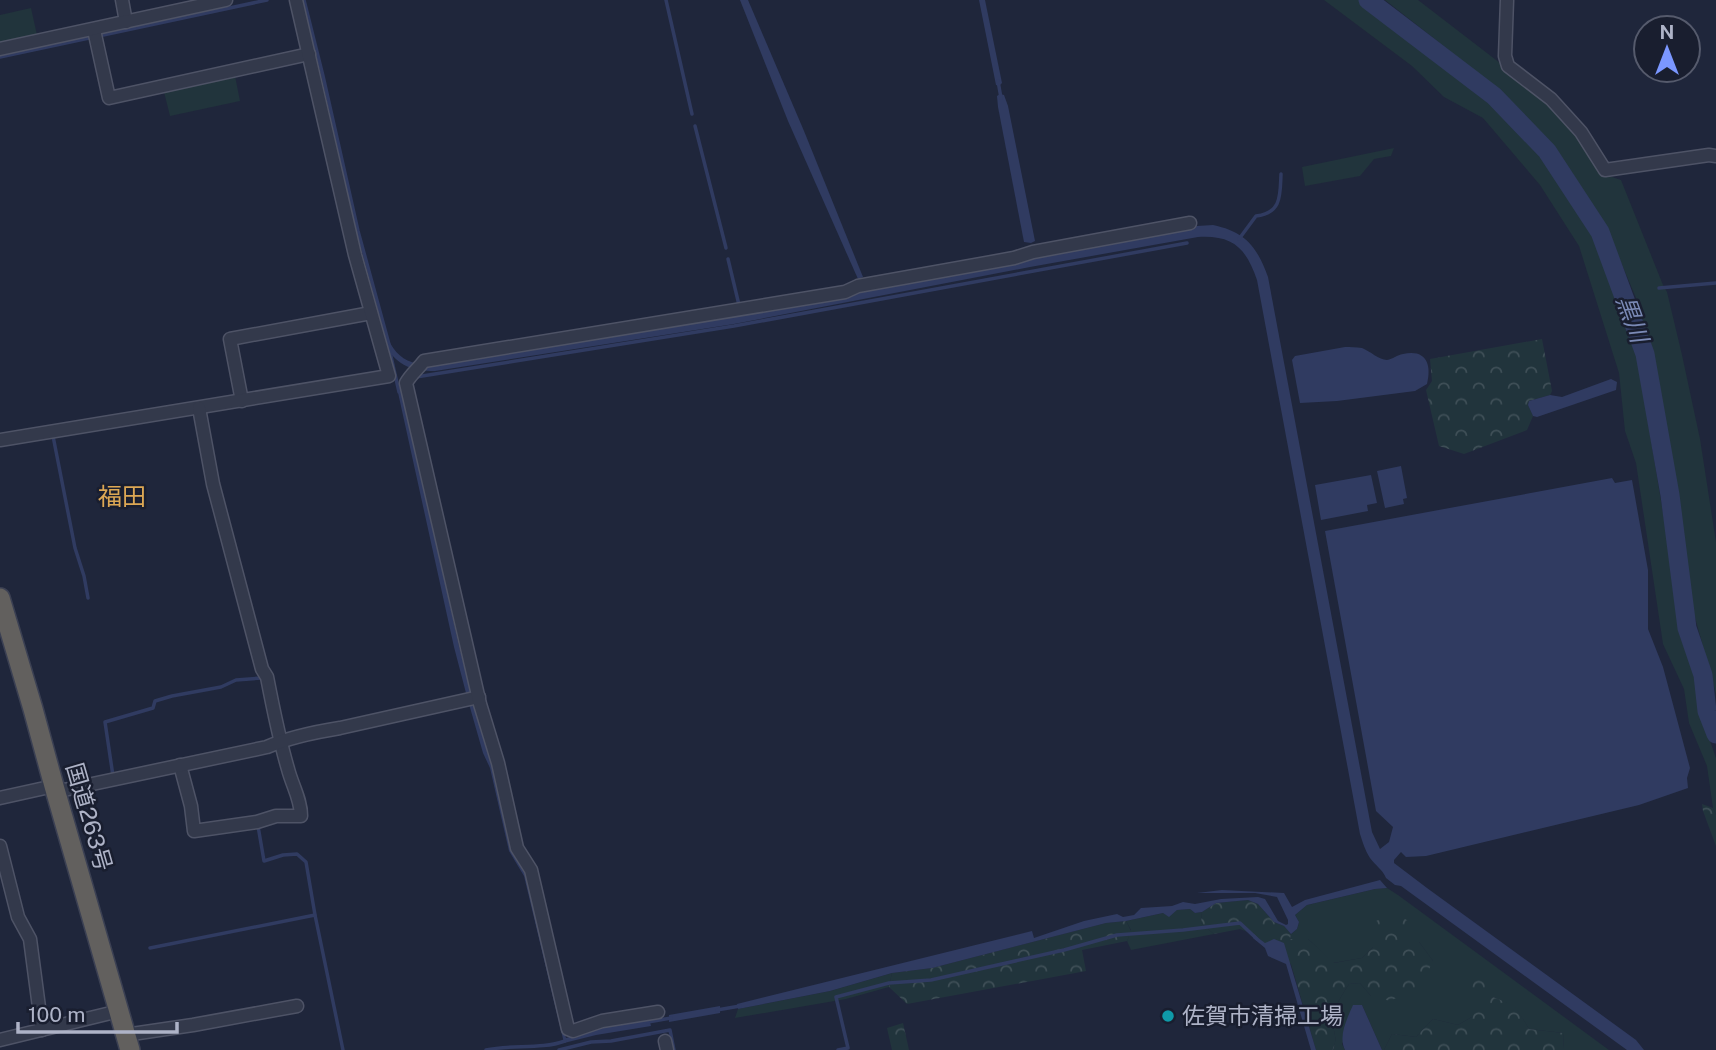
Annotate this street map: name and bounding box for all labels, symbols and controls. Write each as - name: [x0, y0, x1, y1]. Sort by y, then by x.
- north arrow: [1632, 14, 1702, 84]
- text: N: [1660, 21, 1674, 43]
- water label: 黒川: [1612, 291, 1655, 349]
- district label: 福田: [98, 482, 146, 510]
- street label: 国道263号: [61, 760, 118, 874]
- scale bar: [18, 990, 177, 1034]
- text: 100 m: [28, 1002, 85, 1027]
- place label: 佐賀市清掃工場: [1182, 1002, 1343, 1029]
- marker: 佐賀市清掃工場: [1160, 1008, 1176, 1024]

